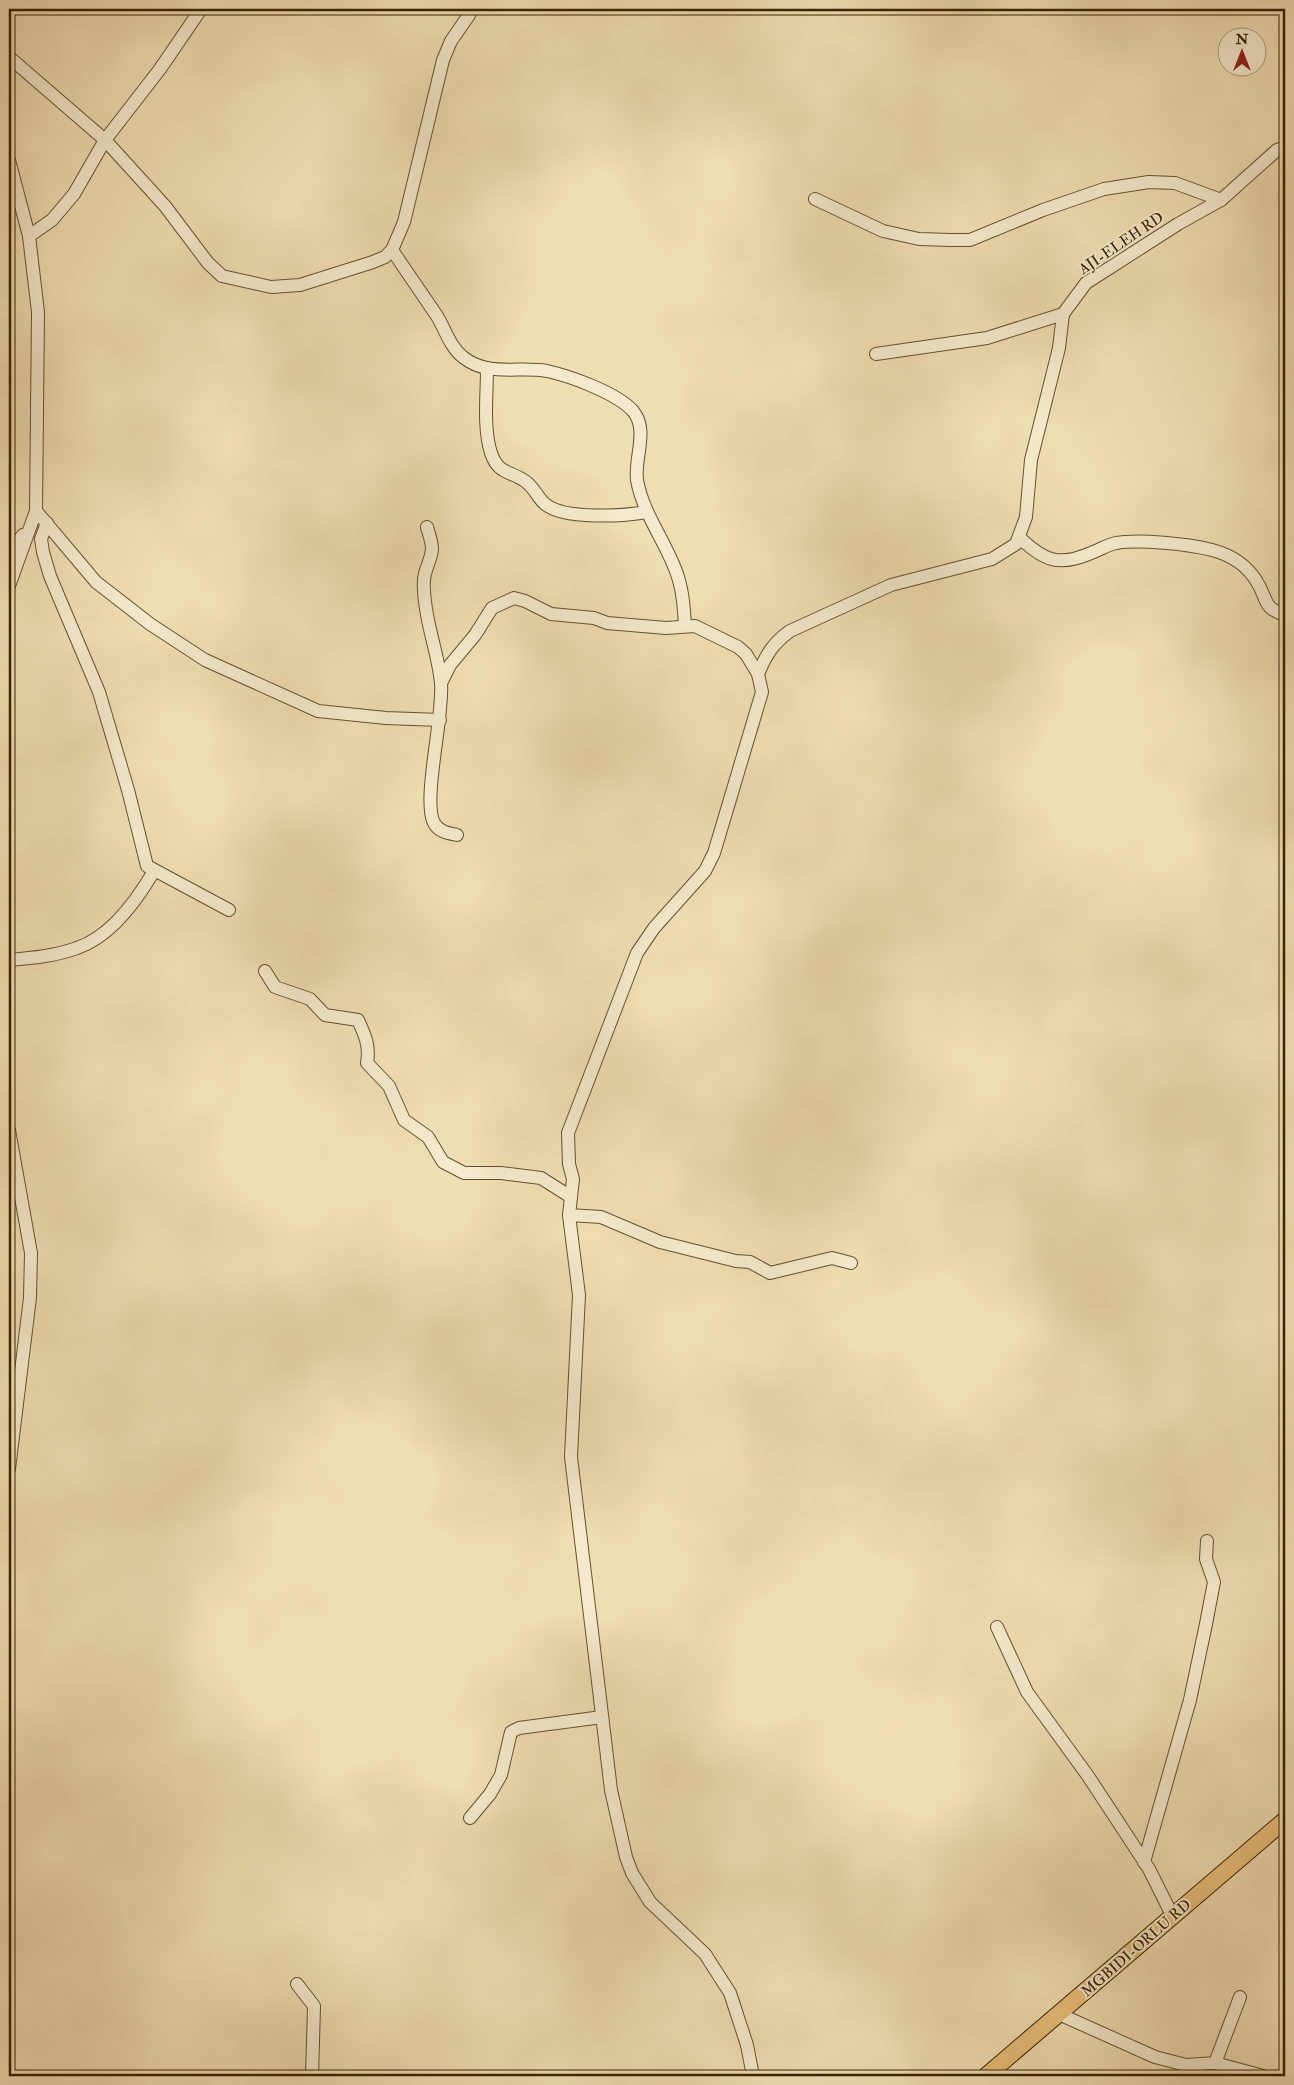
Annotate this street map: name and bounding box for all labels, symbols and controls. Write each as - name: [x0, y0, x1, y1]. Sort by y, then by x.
- north arrow: [1216, 28, 1266, 78]
- text: N: [1235, 31, 1249, 48]
- street label: AJI-ELEH RD: [1074, 208, 1168, 280]
- street label: MGBIDI-ORLU RD: [1077, 1895, 1195, 2001]

